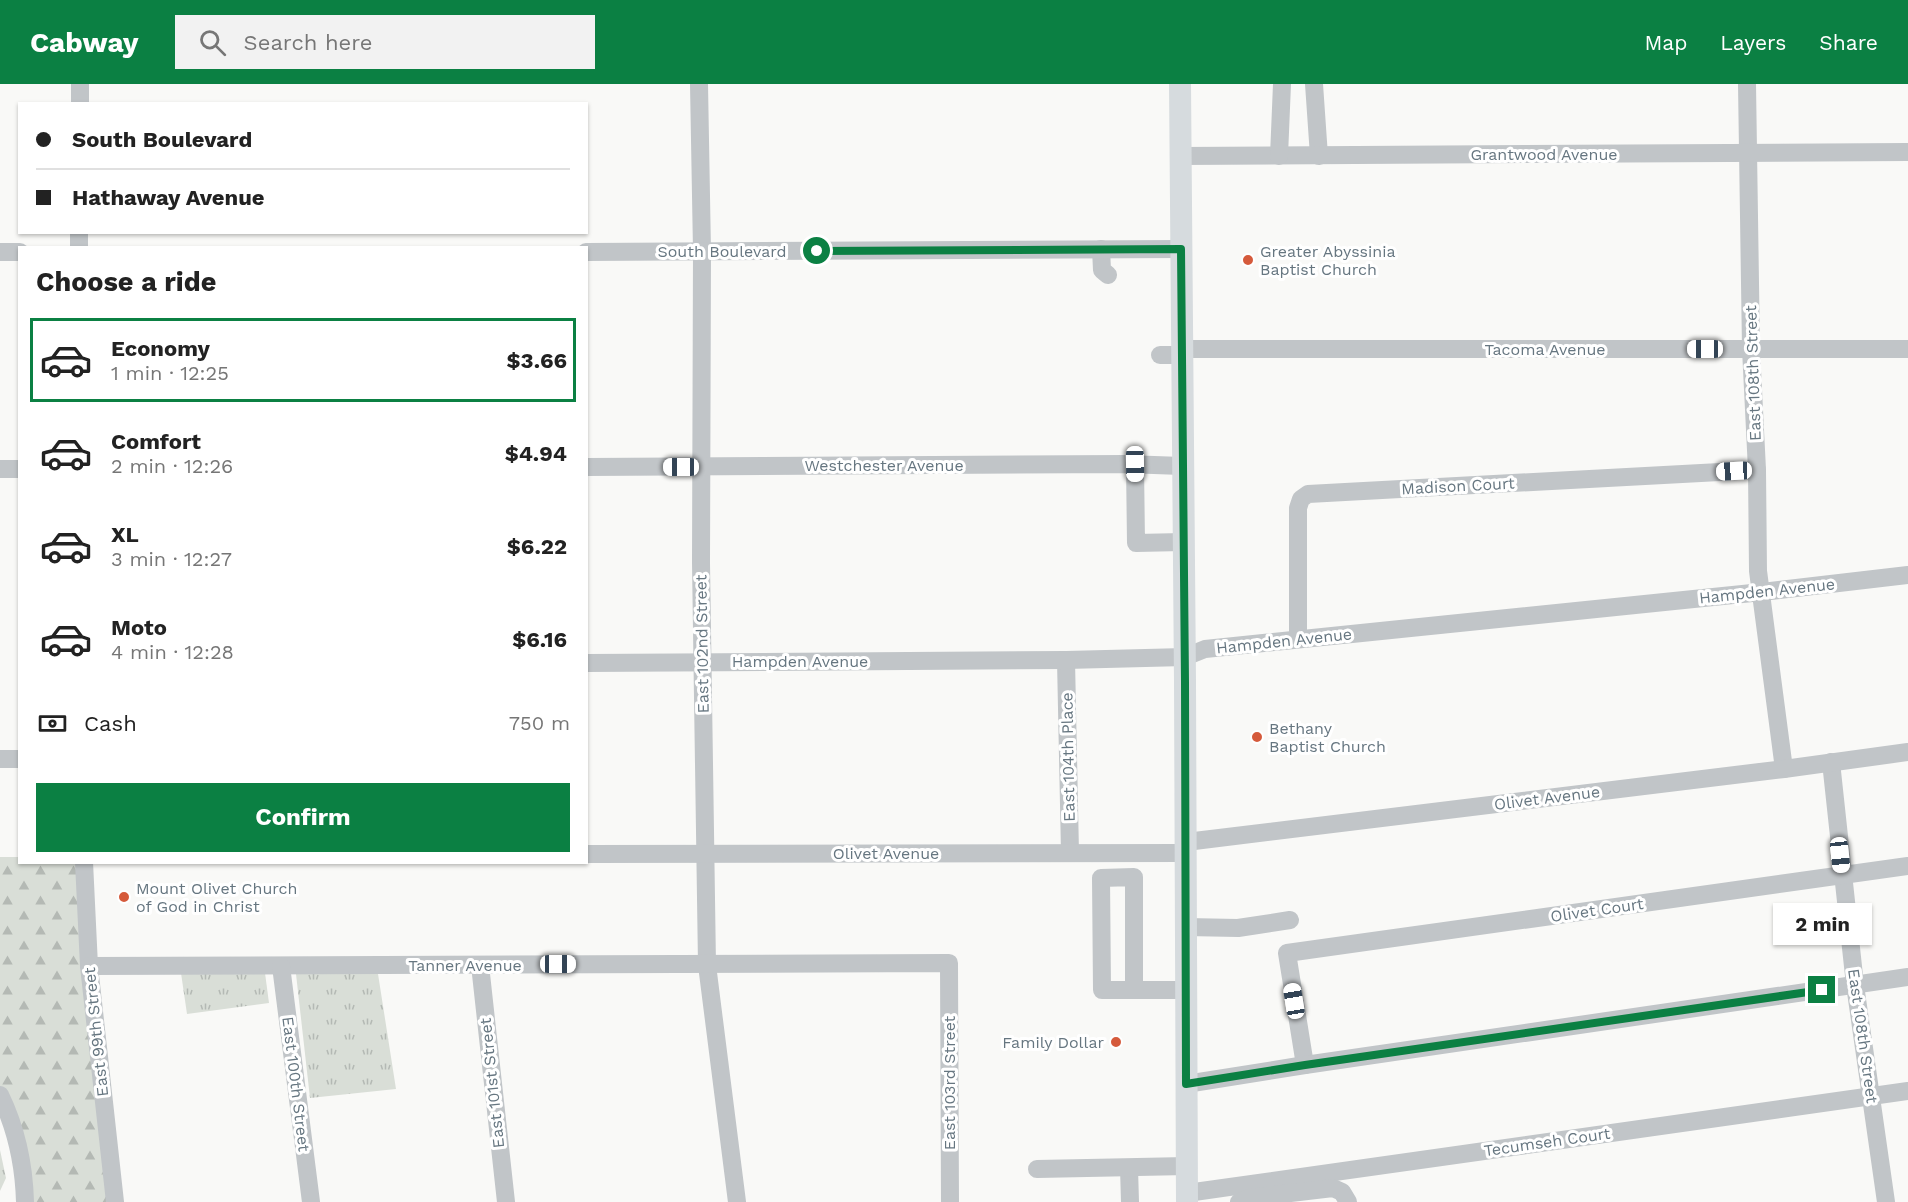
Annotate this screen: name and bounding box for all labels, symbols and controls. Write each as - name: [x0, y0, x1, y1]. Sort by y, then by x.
- search box: [175, 15, 595, 69]
- text: Cabway: [30, 26, 139, 59]
- icon: search: [196, 26, 229, 59]
- text: Search here: [244, 30, 373, 55]
- text: Map: [1644, 30, 1687, 55]
- text: Layers: [1720, 30, 1786, 55]
- text: Share: [1819, 30, 1878, 55]
- text: South Boulevard: [72, 127, 252, 152]
- street label: Grantwood Avenue: [1470, 145, 1618, 164]
- text: Hathaway Avenue: [72, 185, 265, 210]
- route start: [803, 237, 830, 264]
- street label: South Boulevard: [657, 242, 787, 261]
- place label: Greater Abyssinia Baptist Church: [1260, 242, 1395, 279]
- marker: Greater Abyssinia Baptist Church: [1241, 253, 1255, 267]
- text: Choose a ride: [36, 266, 216, 298]
- street label: East 108th Street: [1741, 305, 1765, 441]
- icon: car: [39, 333, 93, 387]
- text: Economy: [111, 336, 210, 361]
- street label: Tacoma Avenue: [1484, 340, 1606, 359]
- car: [1687, 340, 1723, 358]
- text: $3.66: [506, 348, 567, 373]
- text: 1 min · 12:25: [111, 361, 229, 385]
- icon: car: [39, 426, 93, 480]
- text: Comfort: [111, 429, 201, 454]
- text: $4.94: [505, 441, 567, 466]
- car: [1126, 446, 1144, 482]
- text: 2 min · 12:26: [111, 454, 233, 478]
- street label: Westchester Avenue: [804, 456, 964, 475]
- car: [663, 458, 699, 476]
- car: [1716, 461, 1752, 481]
- street label: Madison Court: [1401, 474, 1515, 498]
- icon: car: [39, 519, 93, 573]
- text: XL: [111, 522, 139, 547]
- text: $6.22: [507, 534, 567, 559]
- text: 3 min · 12:27: [111, 547, 232, 571]
- street label: East 102nd Street: [691, 574, 713, 713]
- street label: Hampden Avenue: [1698, 574, 1836, 608]
- icon: car: [39, 612, 93, 666]
- text: Moto: [111, 615, 167, 640]
- street label: Hampden Avenue: [1215, 624, 1353, 658]
- text: $6.16: [512, 627, 567, 652]
- text: 4 min · 12:28: [111, 640, 234, 664]
- street label: Hampden Avenue: [732, 652, 868, 671]
- street label: East 104th Place: [1057, 692, 1079, 822]
- icon: cash: [36, 707, 69, 740]
- text: Cash: [84, 711, 137, 736]
- text: 750 m: [509, 711, 570, 735]
- place label: Bethany Baptist Church: [1269, 719, 1386, 756]
- marker: Bethany Baptist Church: [1250, 730, 1264, 744]
- street label: Olivet Avenue: [1493, 782, 1601, 814]
- button: Confirm: [36, 783, 570, 852]
- car: [1829, 836, 1851, 874]
- street label: Olivet Avenue: [833, 844, 939, 863]
- place label: Mount Olivet Church of God in Christ: [136, 879, 297, 916]
- marker: Mount Olivet Church of God in Christ: [117, 890, 131, 904]
- street label: Olivet Court: [1549, 894, 1645, 926]
- callout: 2 min: [1772, 903, 1872, 945]
- text: 2 min: [1795, 912, 1850, 936]
- car: [540, 955, 576, 973]
- street label: Tanner Avenue: [408, 956, 522, 975]
- street label: East 99th Street: [80, 966, 112, 1098]
- street label: East 108th Street: [1844, 967, 1882, 1105]
- route end: [1808, 976, 1835, 1003]
- car: [1282, 982, 1306, 1020]
- street label: East 100th Street: [278, 1015, 314, 1153]
- street label: East 103rd Street: [940, 1015, 959, 1150]
- street label: East 101st Street: [476, 1017, 508, 1149]
- place label: Family Dollar: [1002, 1033, 1104, 1052]
- marker: Family Dollar: [1109, 1035, 1123, 1049]
- street label: Tecumseh Court: [1483, 1124, 1612, 1160]

